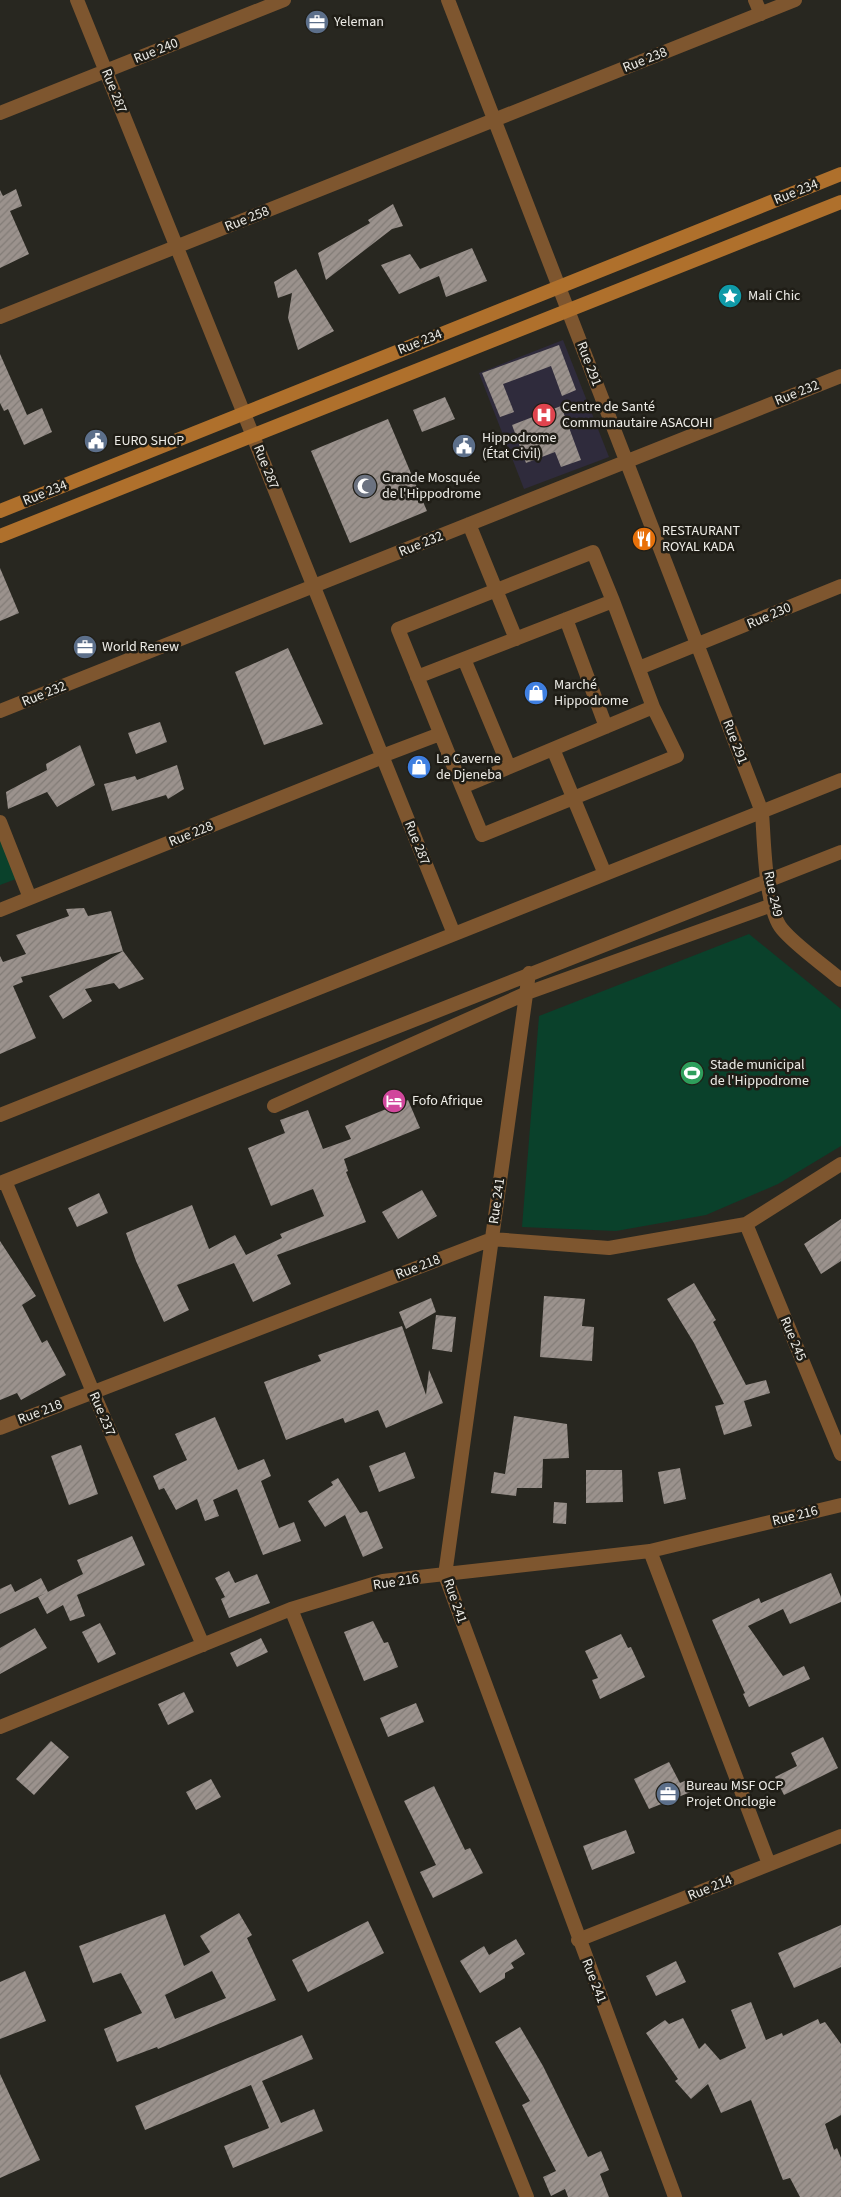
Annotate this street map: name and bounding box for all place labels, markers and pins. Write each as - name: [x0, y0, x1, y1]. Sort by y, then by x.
- office icon: Yeleman: [304, 9, 330, 35]
- place label: Yeleman: [333, 12, 384, 32]
- place icon: Mali Chic: [717, 283, 743, 309]
- place label: Mali Chic: [748, 286, 801, 306]
- place label: Centre de Santé Communautaire ASACOHI: [562, 397, 712, 433]
- hospital icon: Centre de Santé Communautaire ASACOHI: [531, 402, 557, 428]
- public building icon: EURO SHOP: [83, 428, 109, 454]
- place label: Hippodrome (État Civil): [482, 428, 556, 464]
- place label: EURO SHOP: [114, 431, 184, 451]
- public building icon: Hippodrome (État Civil): [451, 433, 477, 459]
- place label: Grande Mosquée de l'Hippodrome: [382, 468, 481, 504]
- mosque icon: Grande Mosquée de l'Hippodrome: [352, 473, 378, 499]
- place label: RESTAURANT ROYAL KADA: [662, 521, 740, 557]
- restaurant icon: RESTAURANT ROYAL KADA: [631, 526, 657, 552]
- office icon: World Renew: [72, 634, 98, 660]
- place label: World Renew: [102, 637, 179, 657]
- place label: Marché Hippodrome: [554, 675, 628, 711]
- shop icon: Marché Hippodrome: [523, 680, 549, 706]
- place label: La Caverne de Djeneba: [436, 749, 502, 785]
- shop icon: La Caverne de Djeneba: [406, 754, 432, 780]
- place label: Stade municipal de l'Hippodrome: [710, 1055, 809, 1091]
- sports icon: Stade municipal de l'Hippodrome: [679, 1060, 705, 1086]
- hotel icon: Fofo Afrique: [381, 1088, 407, 1114]
- place label: Fofo Afrique: [412, 1091, 483, 1111]
- place label: Bureau MSF OCP Projet Onclogie: [686, 1776, 783, 1812]
- office icon: Bureau MSF OCP Projet Onclogie: [655, 1781, 681, 1807]

